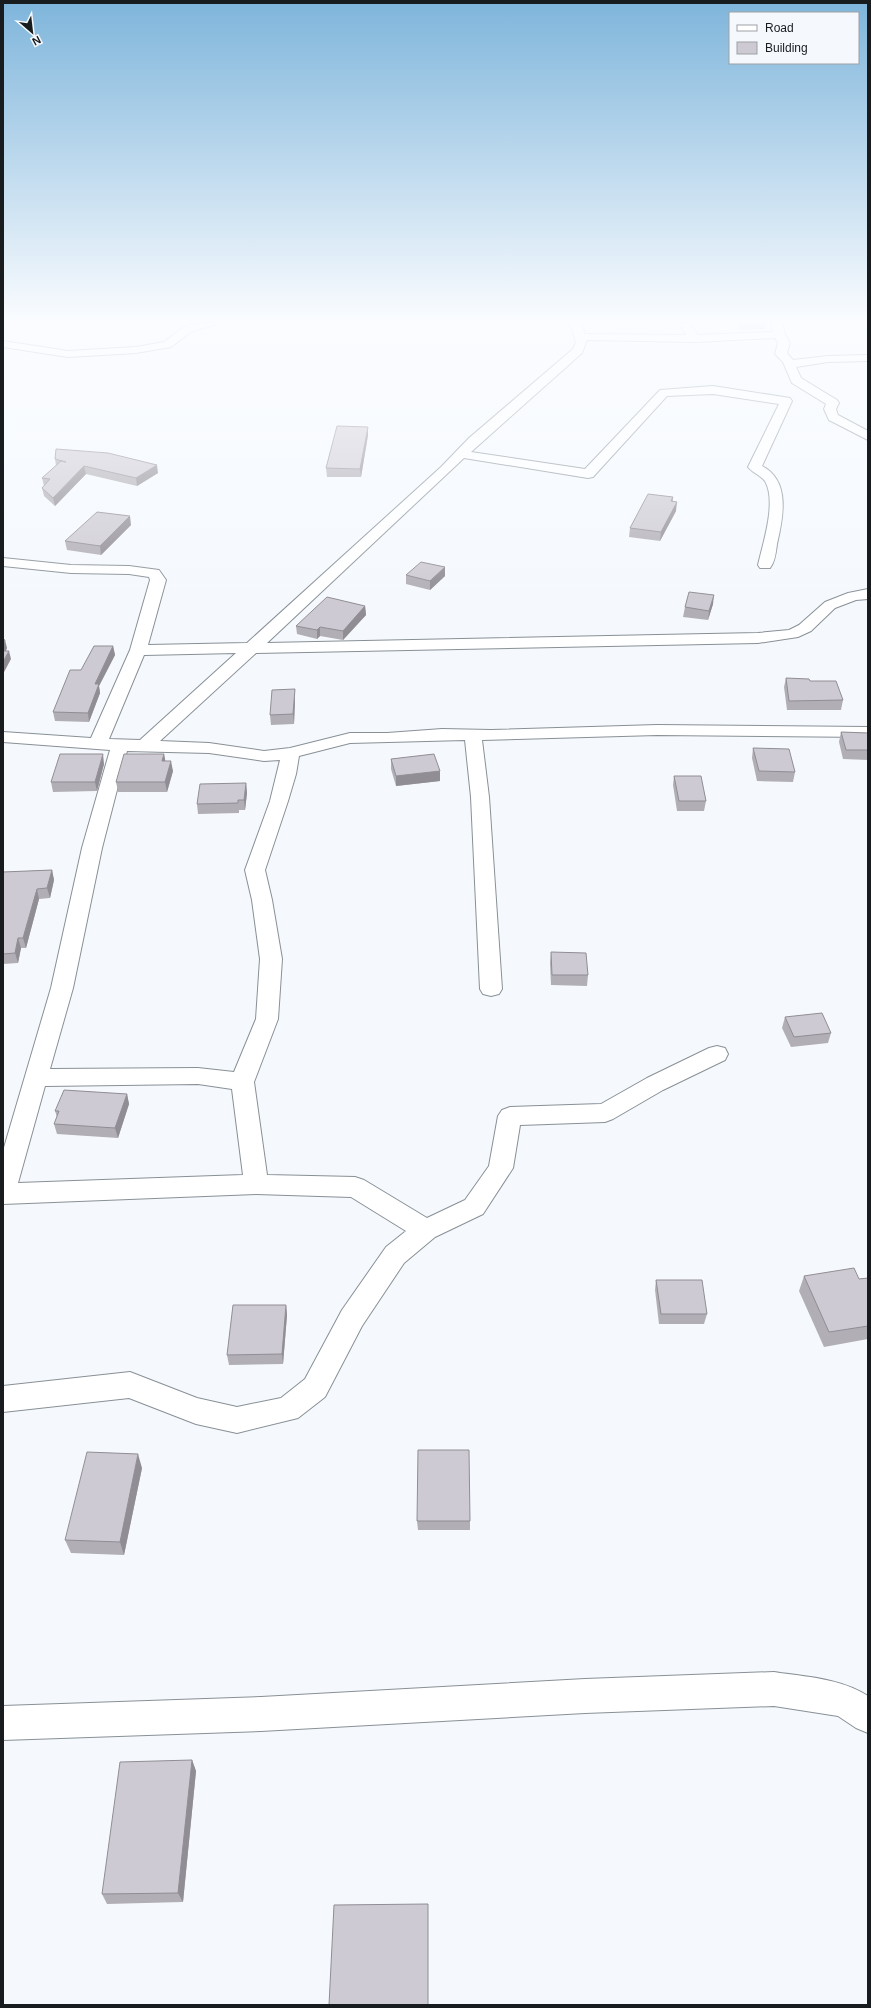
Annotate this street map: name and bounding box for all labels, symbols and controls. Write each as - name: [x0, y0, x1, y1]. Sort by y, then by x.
- north arrow: [12, 12, 52, 52]
- legend: [729, 12, 859, 64]
- text: Road: [765, 21, 794, 35]
- text: N: [30, 34, 43, 48]
- text: Building: [765, 41, 808, 55]

